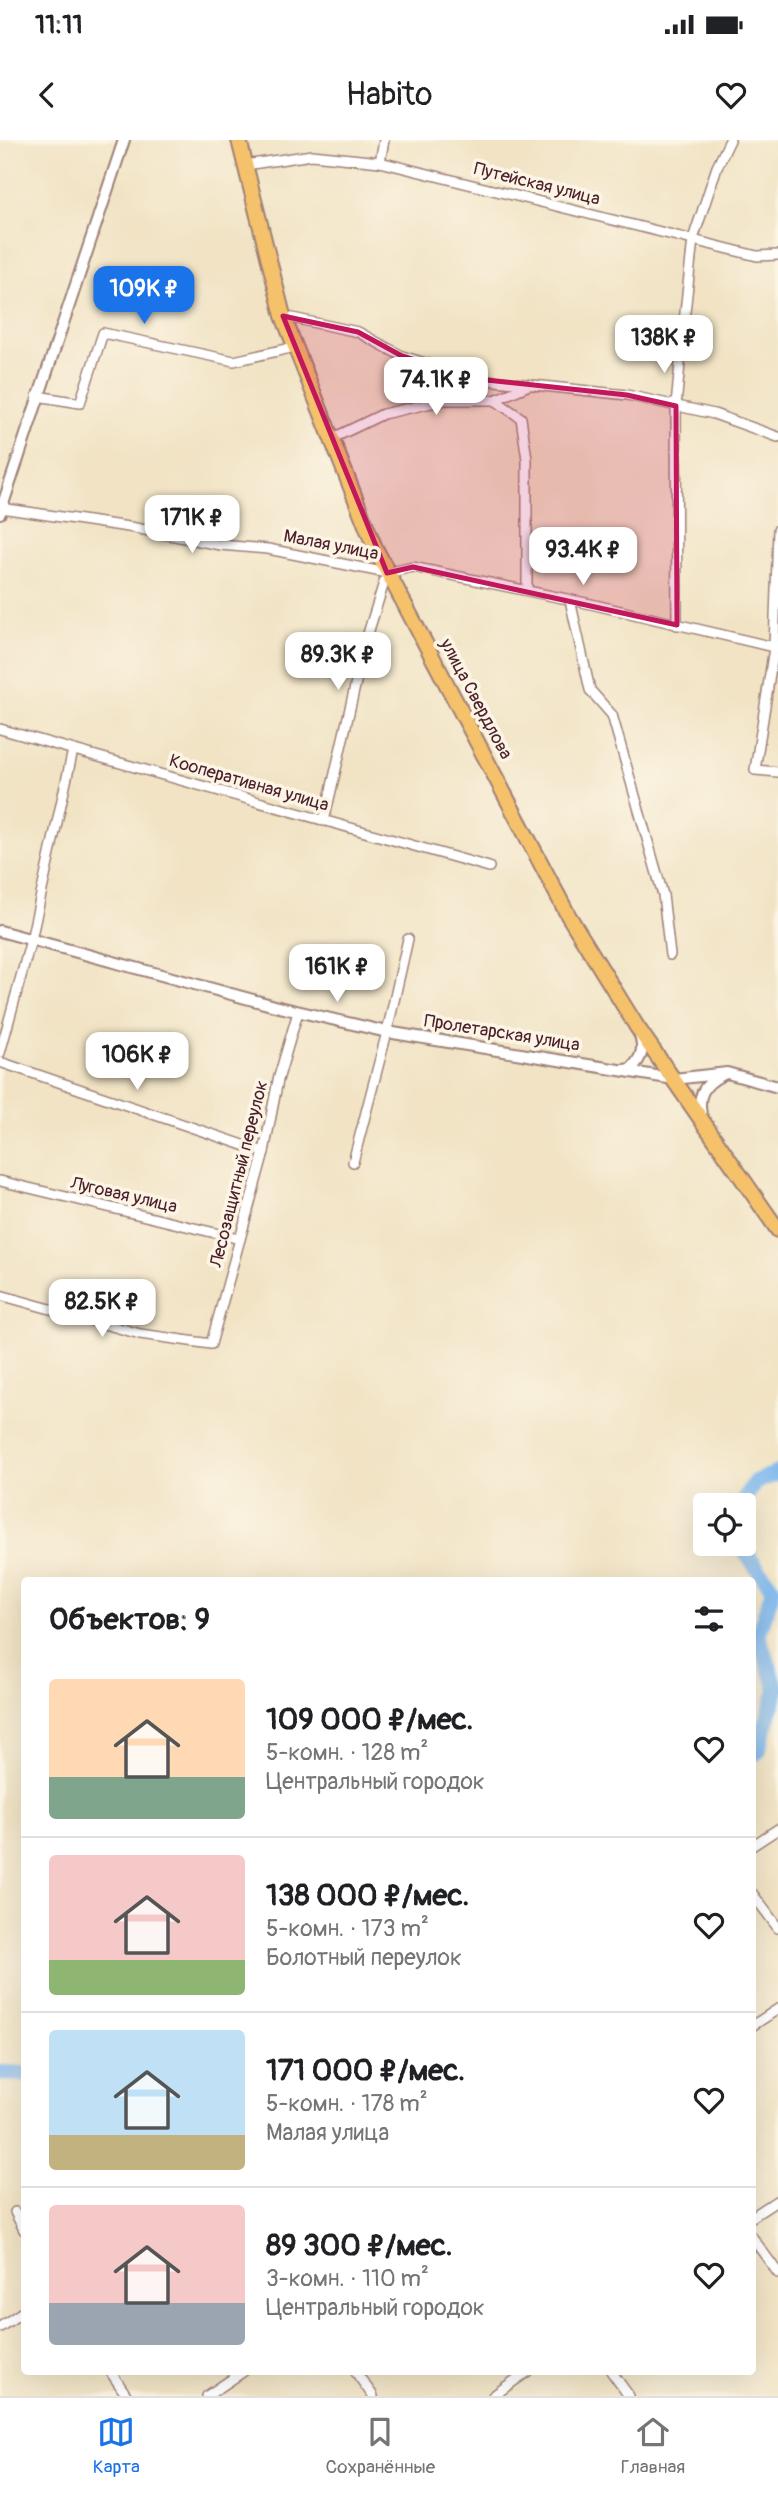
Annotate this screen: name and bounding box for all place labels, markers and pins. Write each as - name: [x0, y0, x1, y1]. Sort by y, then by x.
- pin: 109K ₽: [87, 267, 201, 326]
- pin: 138K ₽: [607, 316, 721, 375]
- pin: 74.1K ₽: [371, 358, 501, 417]
- pin: 171K ₽: [135, 496, 249, 555]
- pin: 93.4K ₽: [518, 528, 648, 587]
- pin: 89.3K ₽: [273, 632, 403, 692]
- pin: 161K ₽: [280, 944, 394, 1004]
- pin: 106K ₽: [80, 1032, 194, 1092]
- pin: 82.5K ₽: [37, 1280, 167, 1339]

